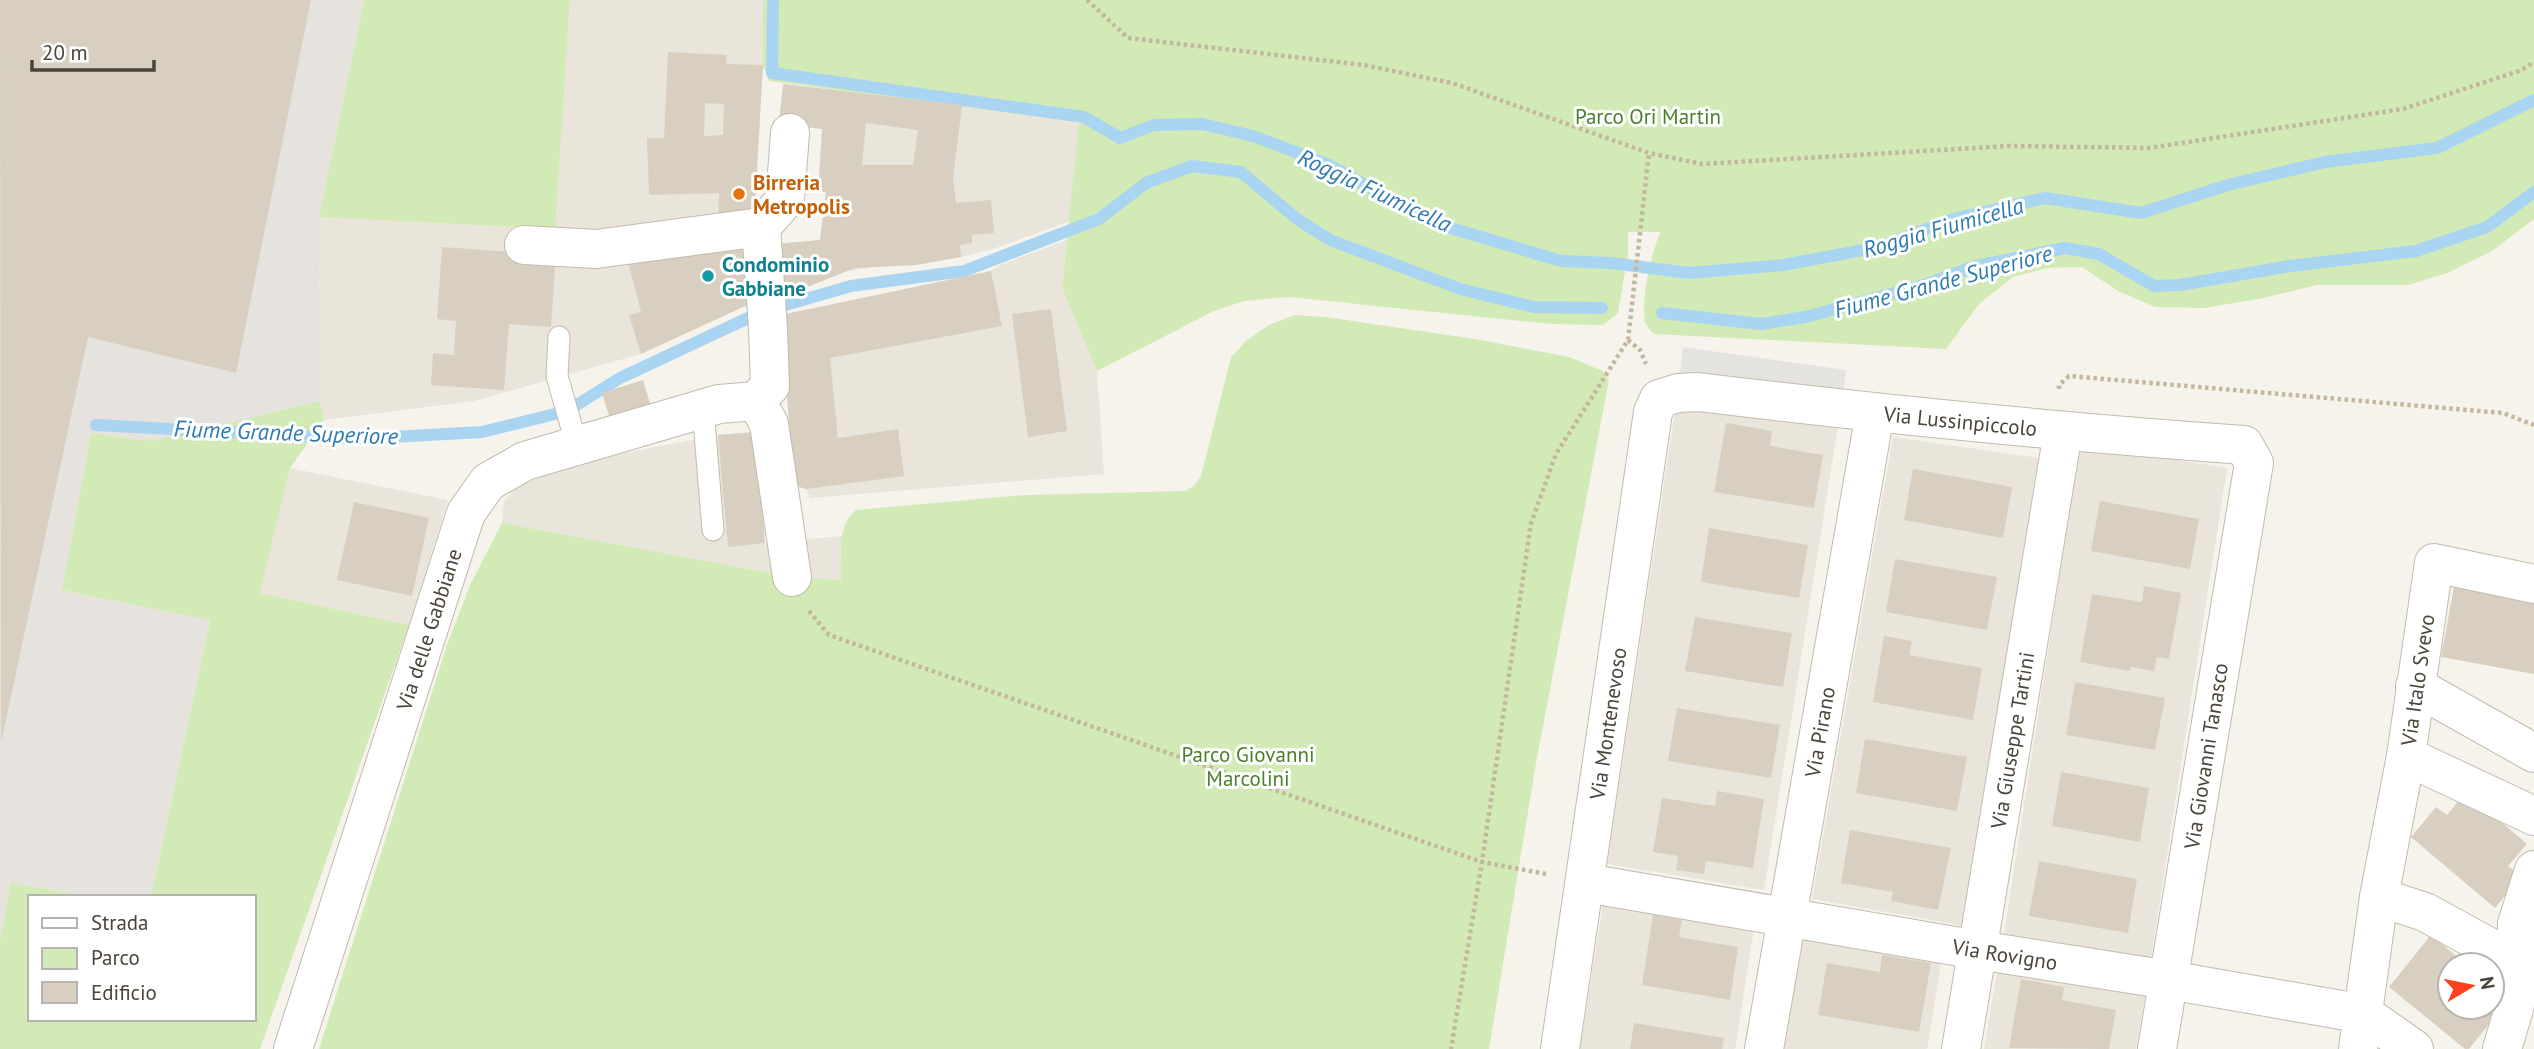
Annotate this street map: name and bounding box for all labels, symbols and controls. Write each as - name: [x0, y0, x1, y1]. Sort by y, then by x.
- scale bar: [32, 28, 154, 72]
- text: 20 m: [42, 39, 88, 66]
- park label: Parco Ori Martin: [1575, 103, 1721, 130]
- water label: Roggia Fiumicella: [1294, 142, 1456, 238]
- place label: Birreria Metropolis: [753, 169, 850, 220]
- marker: Birreria Metropolis: [731, 186, 747, 202]
- water label: Roggia Fiumicella: [1859, 190, 2027, 264]
- water label: Fiume Grande Superiore: [1831, 238, 2056, 324]
- place label: Condominio Gabbiane: [722, 251, 829, 302]
- marker: Condominio Gabbiane: [700, 268, 716, 284]
- street label: Via Lussinpiccolo: [1881, 400, 2038, 442]
- water label: Fiume Grande Superiore: [173, 414, 399, 450]
- street label: Via delle Gabbiane: [389, 545, 467, 715]
- street label: Via Italo Svevo: [2394, 612, 2440, 748]
- street label: Via Montenevoso: [1583, 646, 1632, 802]
- street label: Via Giuseppe Tartini: [1984, 650, 2040, 832]
- street label: Via Giovanni Tanasco: [2178, 661, 2234, 852]
- street label: Via Pirano: [1798, 684, 1841, 780]
- park label: Parco Giovanni Marcolini: [1181, 741, 1315, 792]
- legend: [28, 895, 256, 1021]
- text: Strada: [91, 909, 149, 936]
- street label: Via Rovigno: [1949, 932, 2059, 976]
- text: Parco: [91, 944, 140, 971]
- north arrow: [2436, 951, 2506, 1021]
- text: N: [2475, 975, 2501, 991]
- text: Edificio: [91, 979, 157, 1006]

